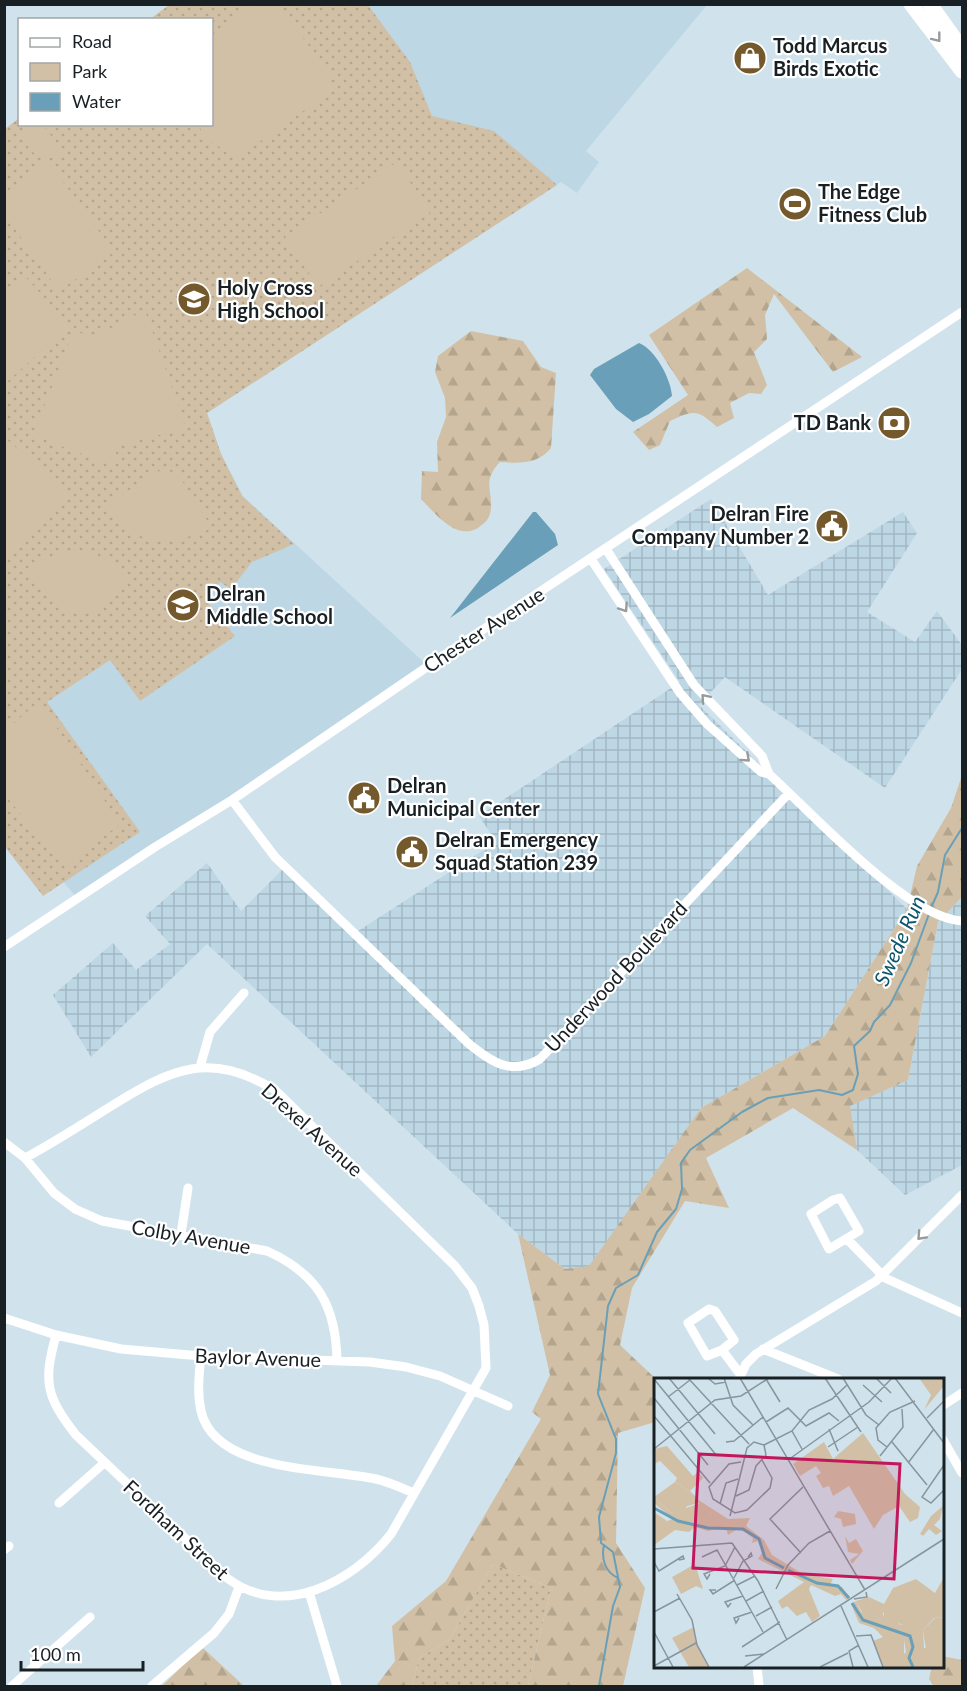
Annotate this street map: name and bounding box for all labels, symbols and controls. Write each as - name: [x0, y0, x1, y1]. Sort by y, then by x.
- legend: [18, 18, 213, 126]
- text: Road: [72, 30, 112, 52]
- one-way arrow: [930, 31, 941, 42]
- place label: Todd Marcus Birds Exotic: [773, 33, 888, 80]
- shop icon: Todd Marcus Birds Exotic: [732, 40, 768, 76]
- text: Park: [72, 60, 108, 82]
- text: Water: [72, 90, 121, 112]
- place label: The Edge Fitness Club: [818, 179, 927, 226]
- sports icon: The Edge Fitness Club: [777, 186, 813, 222]
- place label: Holy Cross High School: [217, 275, 324, 322]
- school or university icon: Holy Cross High School: [176, 281, 212, 317]
- bank icon: TD Bank: [876, 405, 912, 441]
- place label: TD Bank: [794, 410, 871, 434]
- place label: Delran Fire Company Number 2: [632, 501, 809, 548]
- public building icon: Delran Fire Company Number 2: [814, 508, 850, 544]
- place label: Delran Middle School: [206, 581, 333, 628]
- street label: Chester Avenue: [419, 581, 548, 677]
- school or university icon: Delran Middle School: [165, 587, 201, 623]
- one-way arrow: [617, 601, 628, 612]
- one-way arrow: [701, 694, 712, 705]
- one-way arrow: [739, 751, 750, 762]
- place label: Delran Municipal Center: [387, 773, 540, 820]
- public building icon: Delran Municipal Center: [346, 780, 382, 816]
- place label: Delran Emergency Squad Station 239: [435, 827, 598, 874]
- public building icon: Delran Emergency Squad Station 239: [394, 834, 430, 870]
- water label: Swede Run: [868, 892, 929, 989]
- street label: Underwood Boulevard: [539, 896, 691, 1057]
- street label: Drexel Avenue: [257, 1078, 368, 1181]
- street label: Colby Avenue: [130, 1214, 253, 1258]
- one-way arrow: [917, 1229, 928, 1239]
- street label: Baylor Avenue: [194, 1343, 322, 1371]
- inset map: [654, 1378, 943, 1667]
- street label: Fordham Street: [119, 1474, 234, 1584]
- scale bar: [21, 1634, 142, 1672]
- text: 100 m: [30, 1643, 81, 1665]

